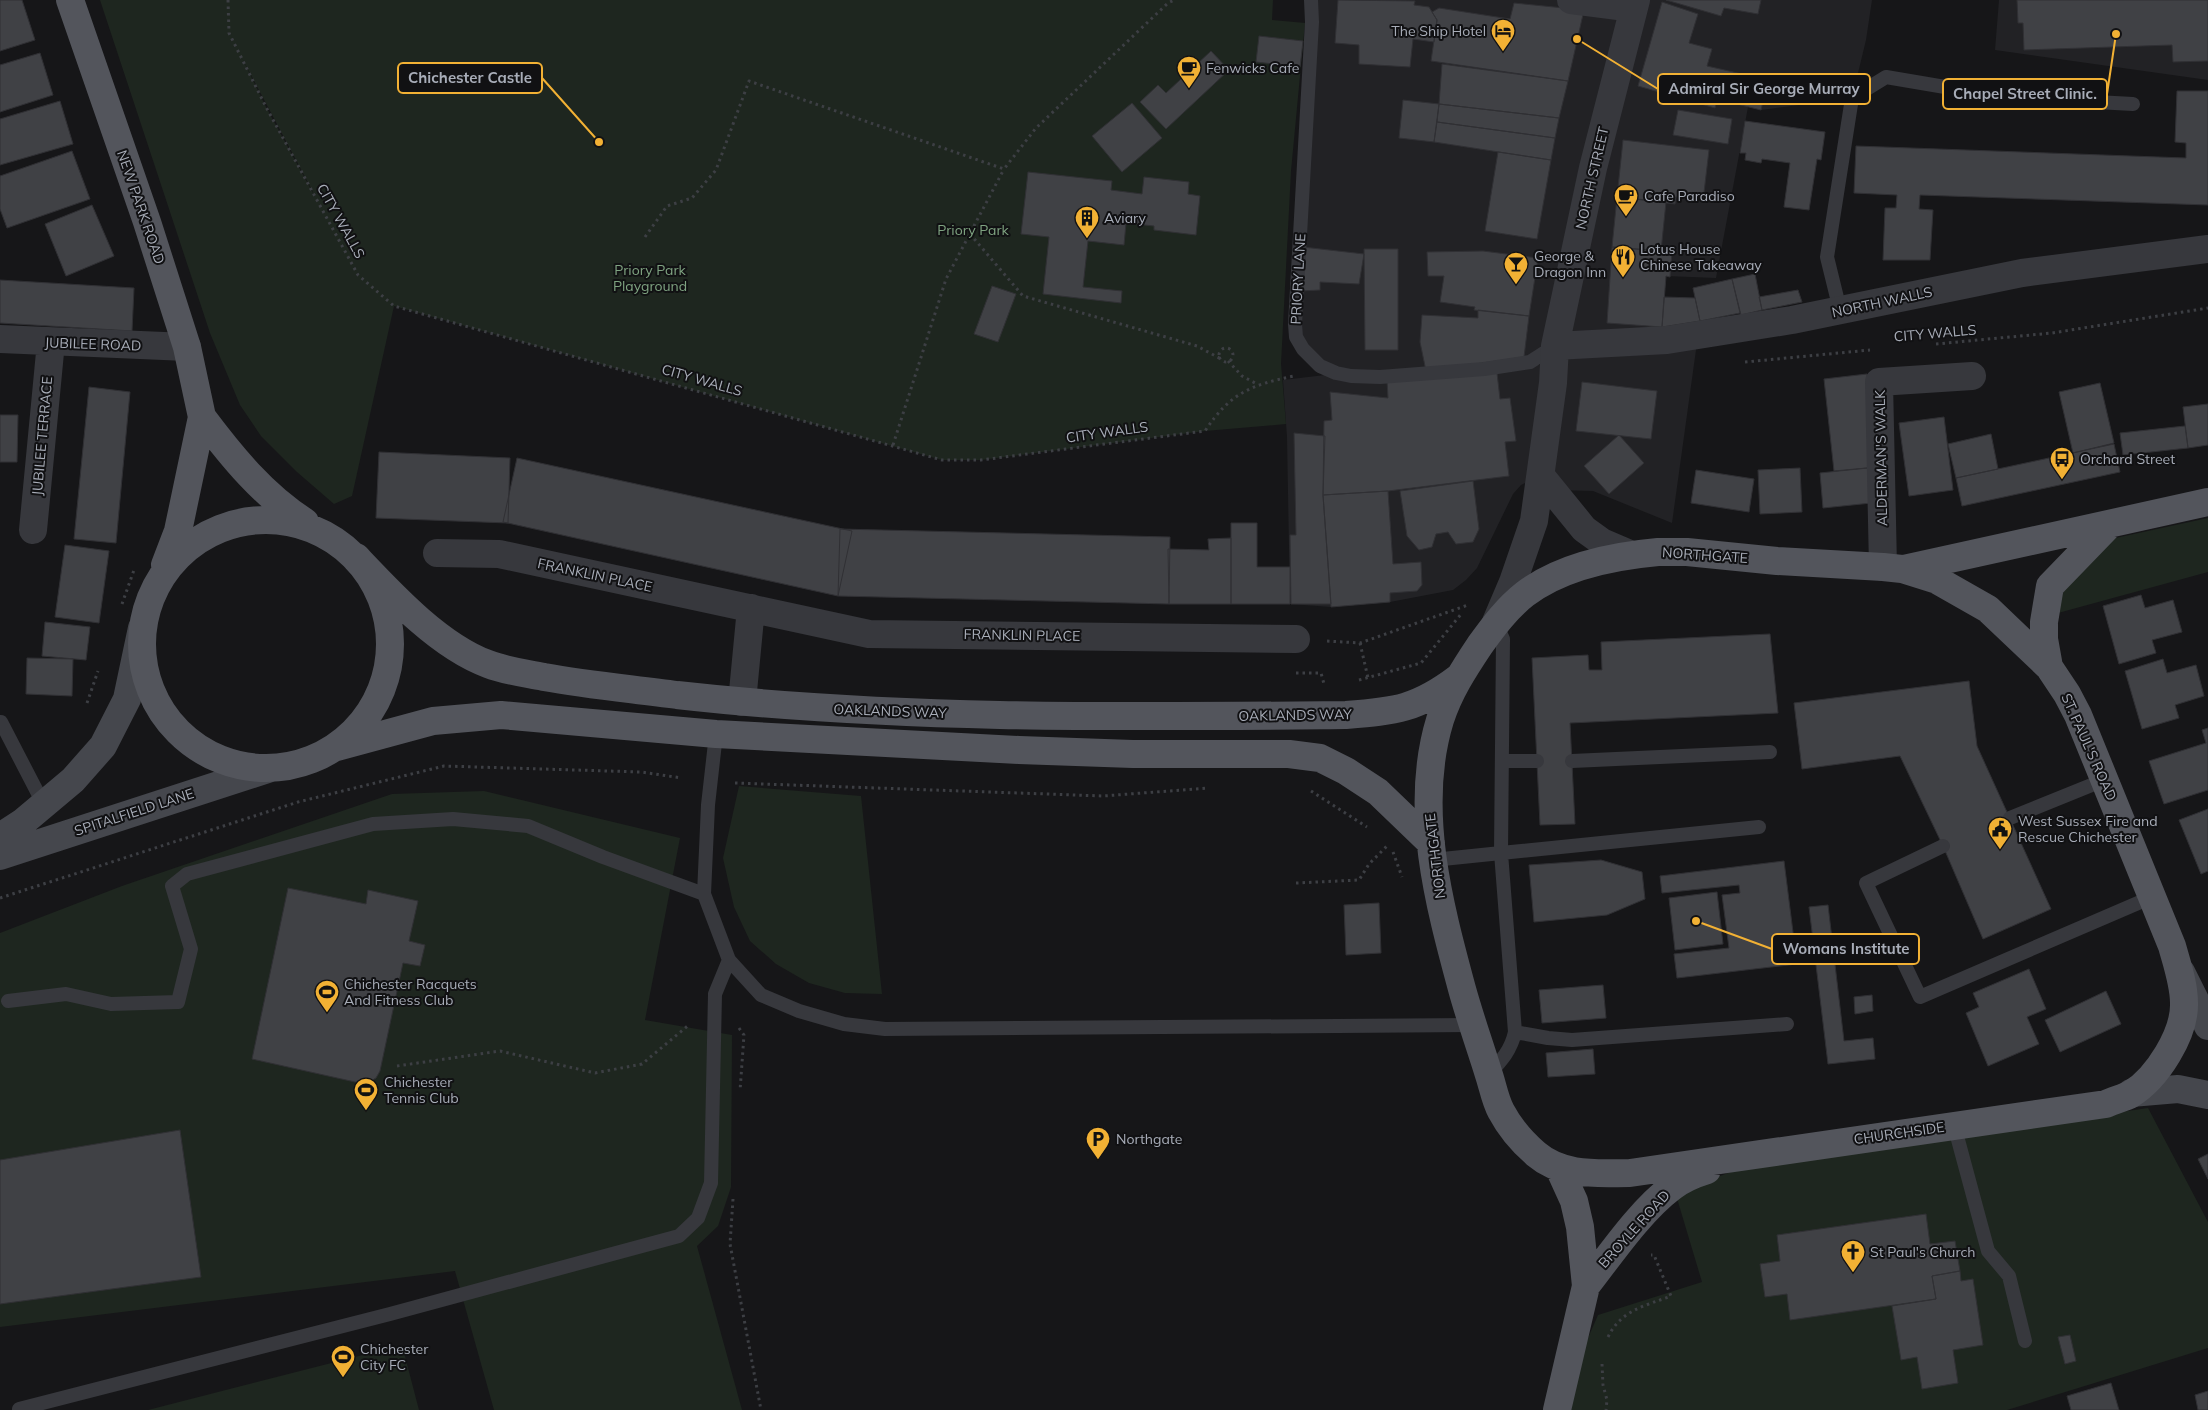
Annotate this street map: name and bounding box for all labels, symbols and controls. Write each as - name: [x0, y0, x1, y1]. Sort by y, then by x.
- hotel icon: The Ship Hotel: [1490, 18, 1516, 52]
- place label: The Ship Hotel: [1391, 22, 1486, 40]
- cafe icon: Fenwicks Cafe: [1176, 55, 1202, 89]
- place label: Fenwicks Cafe: [1206, 59, 1299, 77]
- callout: Chichester Castle: [398, 63, 542, 93]
- text: Chichester Castle: [408, 68, 532, 87]
- callout: Admiral Sir George Murray: [1658, 74, 1870, 104]
- text: Admiral Sir George Murray: [1668, 79, 1861, 98]
- callout: Chapel Street Clinic.: [1943, 79, 2107, 109]
- text: Chapel Street Clinic.: [1953, 84, 2097, 103]
- street label: NORTH STREET: [1571, 124, 1613, 231]
- street label: NEW PARK ROAD: [113, 148, 169, 266]
- street label: CITY WALLS: [313, 180, 369, 262]
- cafe icon: Cafe Paradiso: [1613, 183, 1639, 217]
- place label: Cafe Paradiso: [1644, 187, 1735, 205]
- building icon: Aviary: [1074, 205, 1100, 239]
- place label: Aviary: [1104, 209, 1147, 227]
- park label: Priory Park: [937, 221, 1010, 239]
- street label: PRIORY LANE: [1287, 233, 1309, 325]
- place label: Lotus House Chinese Takeaway: [1640, 240, 1762, 274]
- restaurant icon: Lotus House Chinese Takeaway: [1610, 244, 1636, 278]
- place label: George & Dragon Inn: [1534, 247, 1606, 281]
- bar icon: George & Dragon Inn: [1503, 251, 1529, 285]
- park label: Priory Park Playground: [613, 261, 687, 295]
- street label: NORTH WALLS: [1830, 283, 1934, 321]
- street label: CITY WALLS: [1893, 320, 1977, 346]
- street label: JUBILEE ROAD: [44, 333, 142, 355]
- street label: CITY WALLS: [660, 360, 745, 400]
- street label: JUBILEE TERRACE: [28, 376, 56, 496]
- street label: ALDERMAN'S WALK: [1871, 389, 1891, 526]
- street label: CITY WALLS: [1065, 417, 1150, 447]
- bus stop icon: Orchard Street: [2049, 446, 2075, 480]
- place label: Orchard Street: [2080, 450, 2175, 468]
- street label: NORTHGATE: [1661, 543, 1749, 567]
- street label: FRANKLIN PLACE: [536, 554, 654, 596]
- street label: FRANKLIN PLACE: [963, 625, 1081, 645]
- street label: ST. PAUL'S ROAD: [2057, 691, 2121, 803]
- street label: OAKLANDS WAY: [833, 700, 947, 722]
- street label: OAKLANDS WAY: [1238, 705, 1352, 725]
- street label: SPITALFIELD LANE: [72, 784, 196, 840]
- street label: NORTHGATE: [1421, 812, 1449, 900]
- place label: West Sussex Fire and Rescue Chichester: [2018, 812, 2158, 846]
- public building icon: West Sussex Fire and Rescue Chichester: [1987, 816, 2013, 850]
- callout: Womans Institute: [1772, 934, 1919, 964]
- text: Womans Institute: [1782, 939, 1910, 958]
- place label: Chichester Racquets And Fitness Club: [344, 975, 477, 1009]
- sports icon: Chichester Racquets And Fitness Club: [314, 979, 340, 1013]
- place label: Chichester Tennis Club: [384, 1073, 459, 1107]
- sports icon: Chichester Tennis Club: [353, 1077, 379, 1111]
- street label: CHURCHSIDE: [1852, 1118, 1946, 1148]
- parking icon: Northgate: [1085, 1126, 1111, 1160]
- place label: Northgate: [1116, 1130, 1182, 1148]
- street label: BROYLE ROAD: [1594, 1186, 1674, 1272]
- church icon: St Paul's Church: [1840, 1239, 1866, 1273]
- place label: St Paul's Church: [1870, 1243, 1976, 1261]
- place label: Chichester City FC: [360, 1340, 429, 1374]
- sports icon: Chichester City FC: [330, 1344, 356, 1378]

